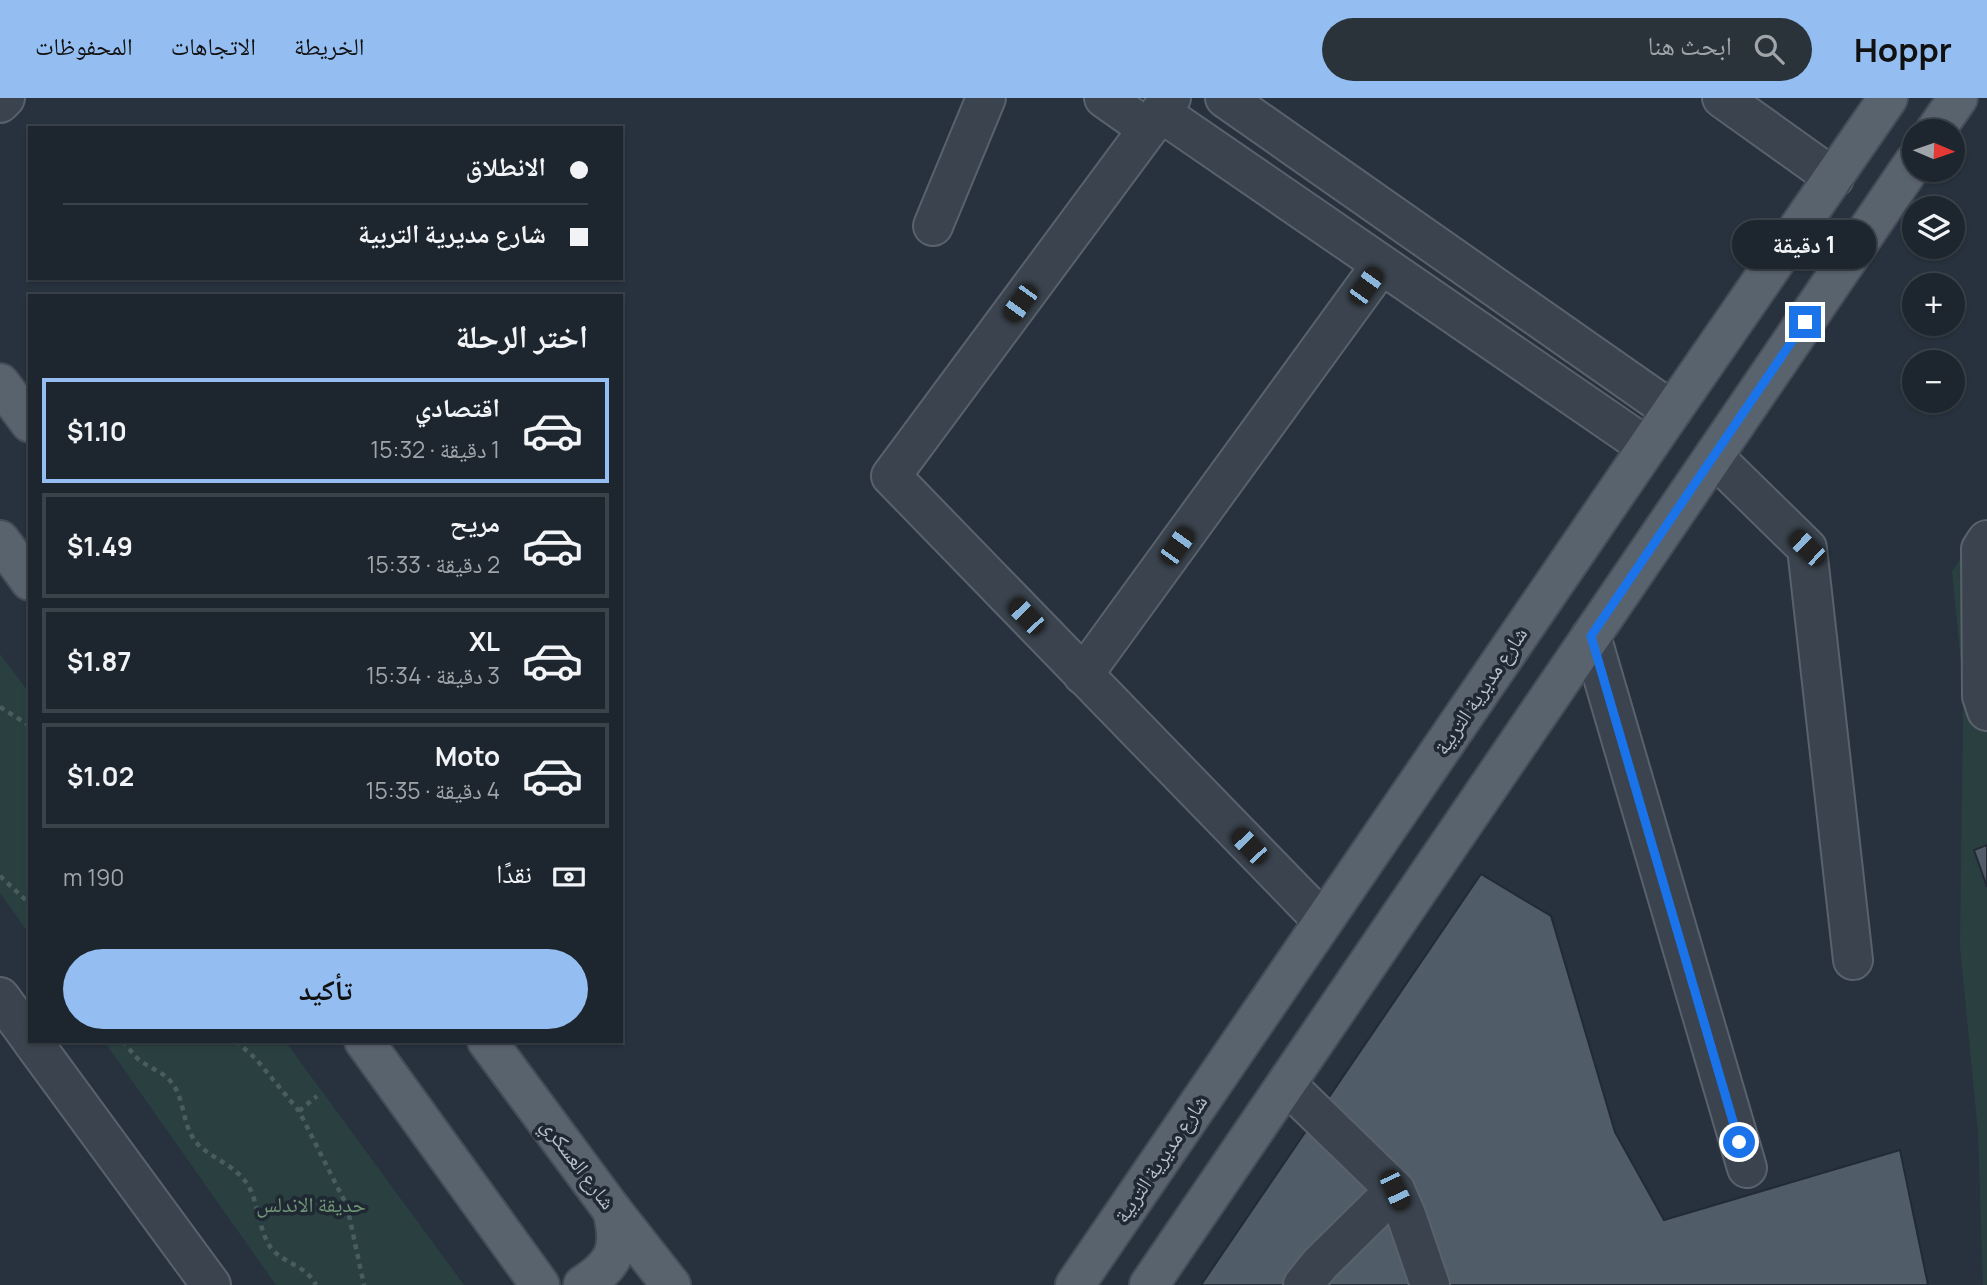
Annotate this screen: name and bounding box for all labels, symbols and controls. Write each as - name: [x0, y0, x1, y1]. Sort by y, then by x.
- search box: [1322, 18, 1812, 81]
- text: ابحث هنا: [1647, 27, 1732, 63]
- text: Hoppr: [1854, 27, 1952, 72]
- text: المحفوظات: [35, 29, 133, 62]
- text: الاتجاهات: [171, 29, 256, 62]
- text: الخريطة: [294, 29, 365, 62]
- icon: search: [1750, 30, 1788, 68]
- north arrow: [1902, 119, 1965, 182]
- map controls: [1902, 119, 1965, 413]
- text: الانطلاق: [466, 148, 546, 184]
- button: layers: [1902, 196, 1965, 259]
- text: شارع مديرية التربية: [358, 215, 546, 251]
- callout: 1 دقيقة: [1733, 220, 1877, 270]
- text: 1 دقيقة: [1773, 228, 1835, 260]
- car: [1346, 263, 1387, 309]
- button: +: [1902, 273, 1965, 336]
- car: [1000, 280, 1041, 326]
- route end: [1789, 306, 1821, 338]
- text: اختر الرحلة: [455, 314, 588, 358]
- button: −: [1902, 350, 1965, 413]
- text: اقتصادي: [415, 389, 500, 425]
- icon: car: [521, 399, 584, 462]
- text: $1.10: [67, 413, 127, 449]
- text: 1 دقيقة · 15:32: [370, 433, 500, 465]
- text: مريح: [450, 504, 500, 540]
- icon: car: [521, 514, 584, 577]
- car: [1157, 523, 1198, 569]
- car: [1785, 526, 1830, 570]
- text: $1.49: [67, 528, 133, 564]
- text: 2 دقيقة · 15:33: [367, 548, 500, 580]
- car: [1004, 594, 1049, 638]
- street label: شارع مديرية التربية: [1427, 621, 1533, 760]
- text: XL: [469, 623, 500, 659]
- icon: car: [521, 629, 584, 692]
- text: $1.87: [67, 643, 131, 679]
- text: 3 دقيقة · 15:34: [366, 659, 500, 691]
- text: Moto: [435, 738, 500, 774]
- icon: car: [521, 744, 584, 807]
- text: $1.02: [67, 758, 134, 794]
- text: 4 دقيقة · 15:35: [366, 774, 500, 806]
- car: [1227, 824, 1272, 868]
- text: نقدًا: [496, 855, 532, 891]
- icon: cash: [550, 858, 588, 896]
- text: 190 m: [63, 861, 124, 893]
- button: تأكيد: [63, 949, 588, 1029]
- street label: شارع مديرية التربية: [1107, 1089, 1213, 1228]
- street label: شارع العسكري: [533, 1112, 622, 1217]
- route start: [1723, 1126, 1755, 1158]
- car: [1377, 1167, 1414, 1213]
- park label: حديقة الاندلس: [256, 1190, 366, 1218]

